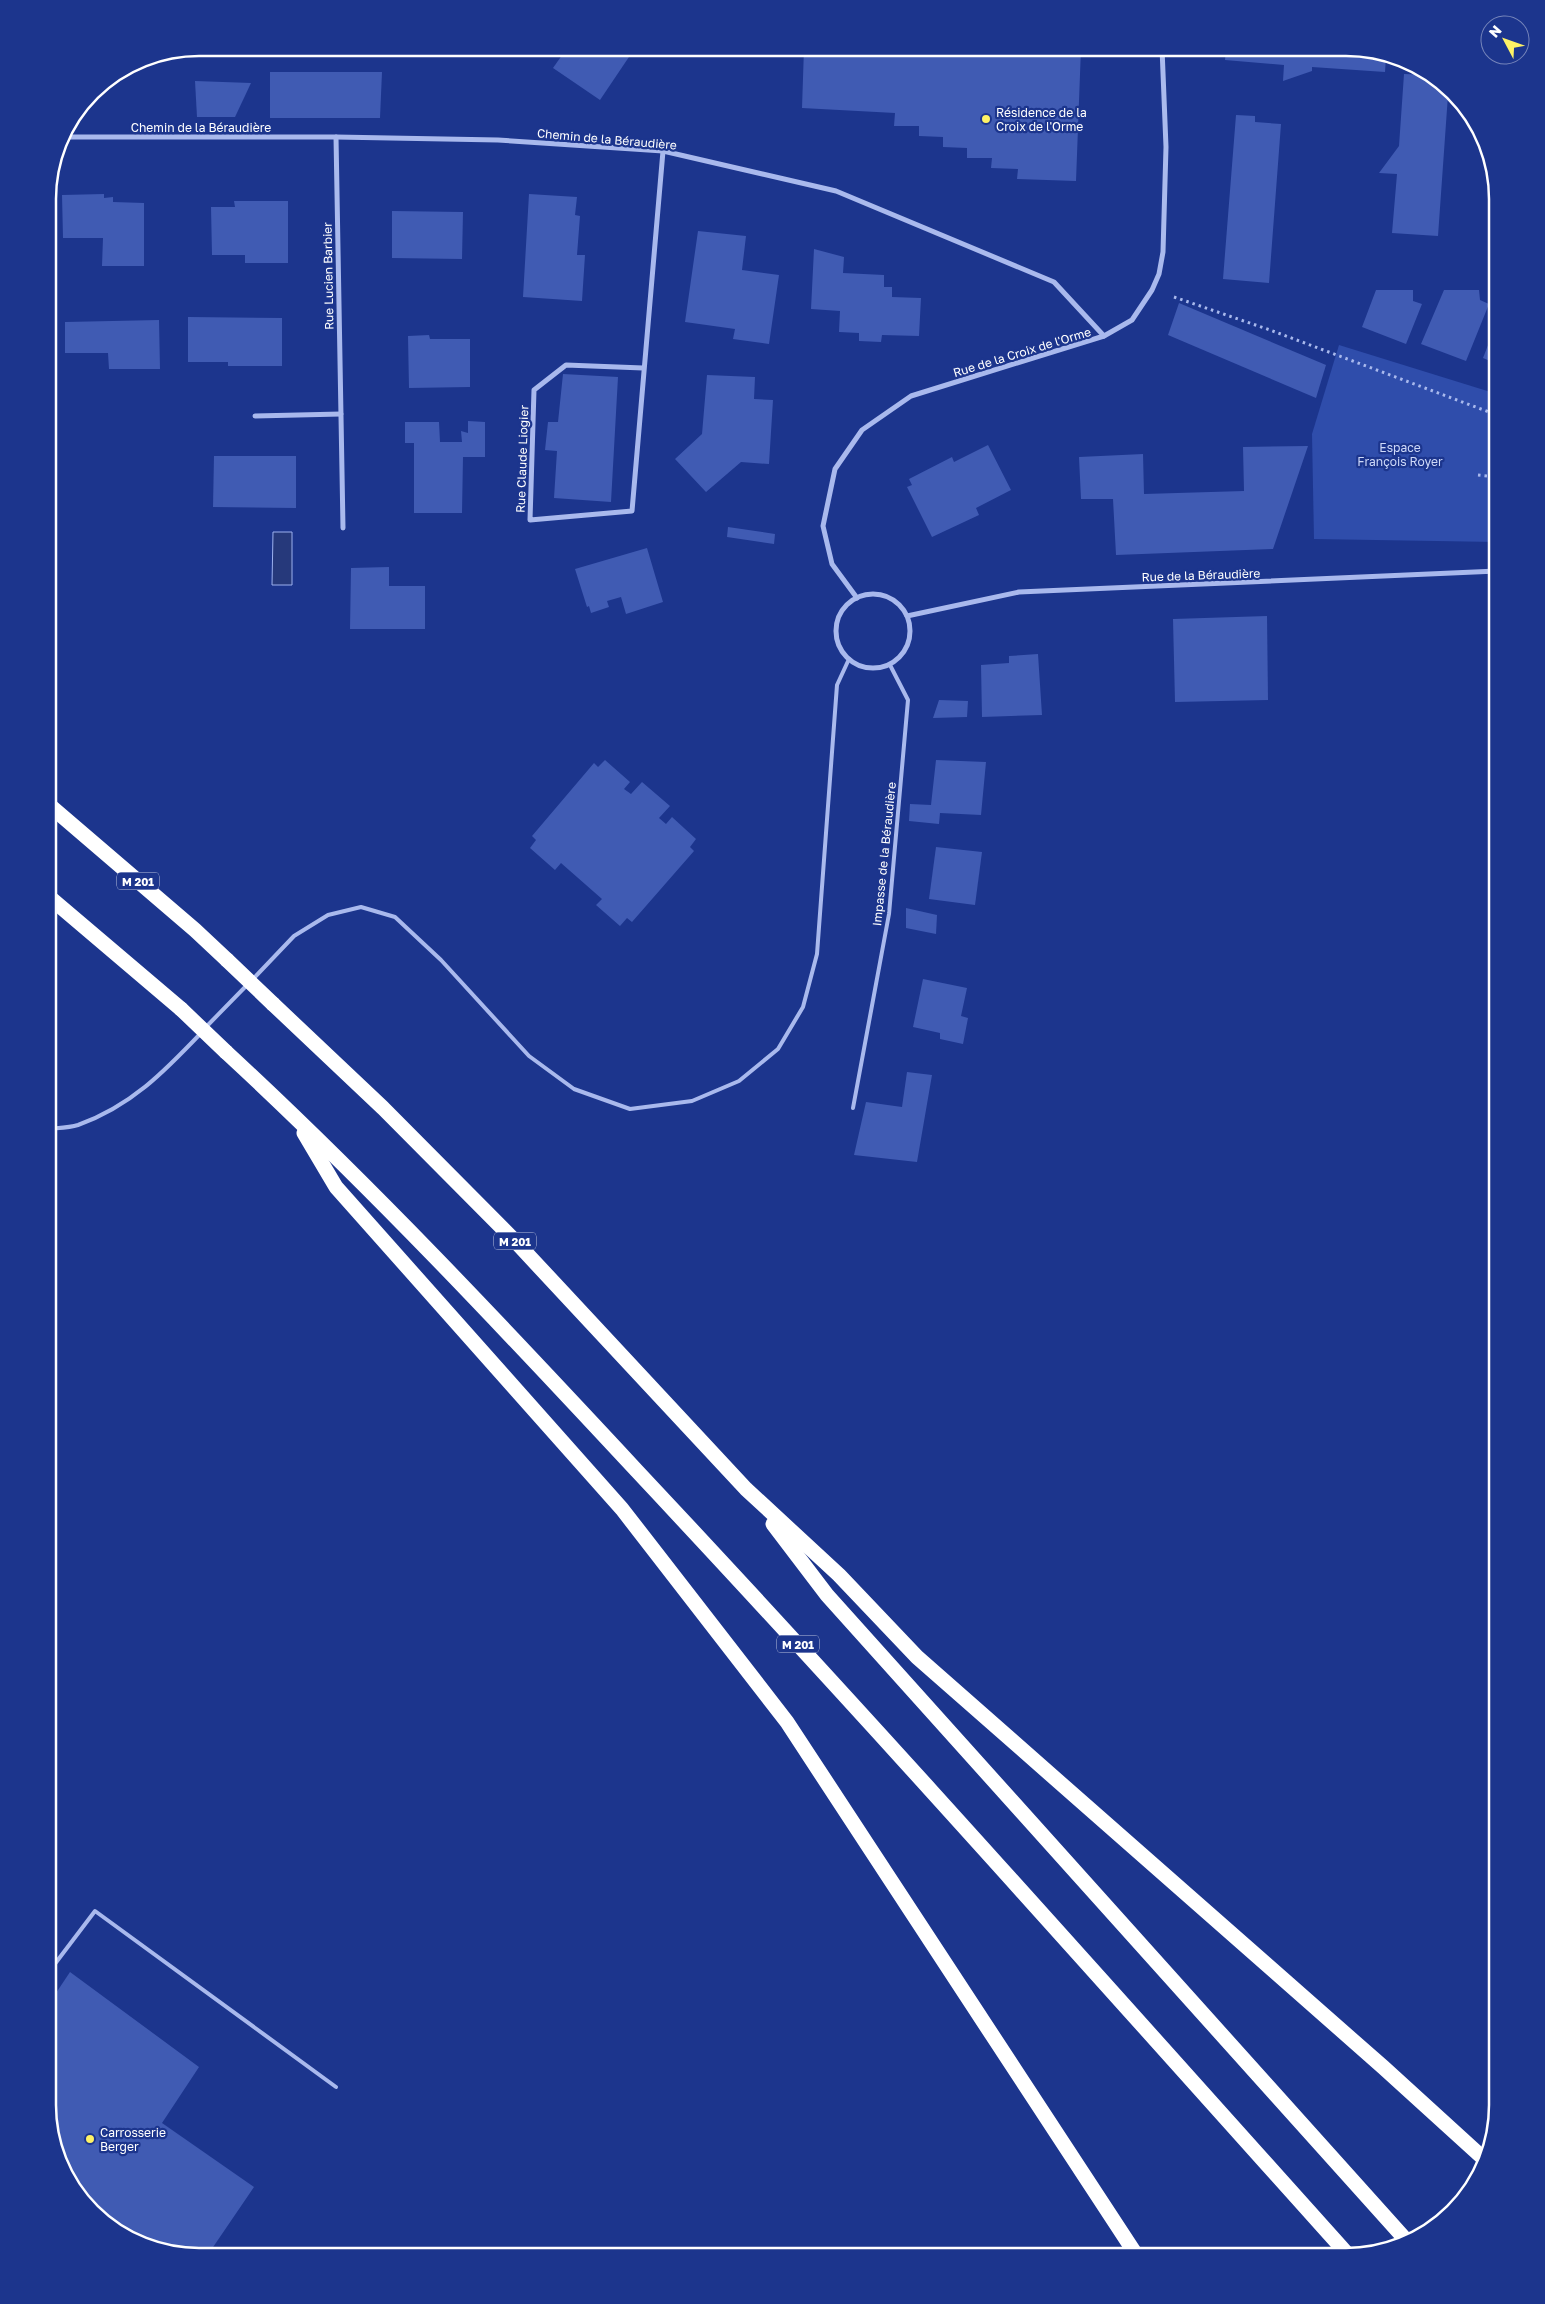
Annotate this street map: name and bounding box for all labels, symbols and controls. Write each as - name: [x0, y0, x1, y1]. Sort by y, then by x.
- north arrow: [1480, 15, 1530, 65]
- text: N: [1485, 22, 1505, 41]
- place label: Résidence de la Croix de l'Orme: [996, 105, 1087, 134]
- marker: Résidence de la Croix de l'Orme: [980, 113, 992, 125]
- street label: Chemin de la Béraudière: [131, 120, 271, 135]
- street label: Chemin de la Béraudière: [536, 125, 678, 153]
- street label: Rue Lucien Barbier: [320, 222, 336, 330]
- street label: Rue de la Croix de l'Orme: [951, 324, 1093, 380]
- street label: Rue Claude Liogier: [513, 404, 531, 513]
- park label: Espace François Royer: [1357, 440, 1443, 469]
- street label: Rue de la Béraudière: [1141, 565, 1261, 585]
- street label: Impasse de la Béraudière: [869, 781, 899, 927]
- road number: M 201: [117, 872, 159, 889]
- road number: M 201: [494, 1232, 536, 1250]
- road number: M 201: [777, 1636, 819, 1652]
- place label: Carrosserie Berger: [100, 2125, 166, 2154]
- marker: Carrosserie Berger: [84, 2133, 96, 2145]

